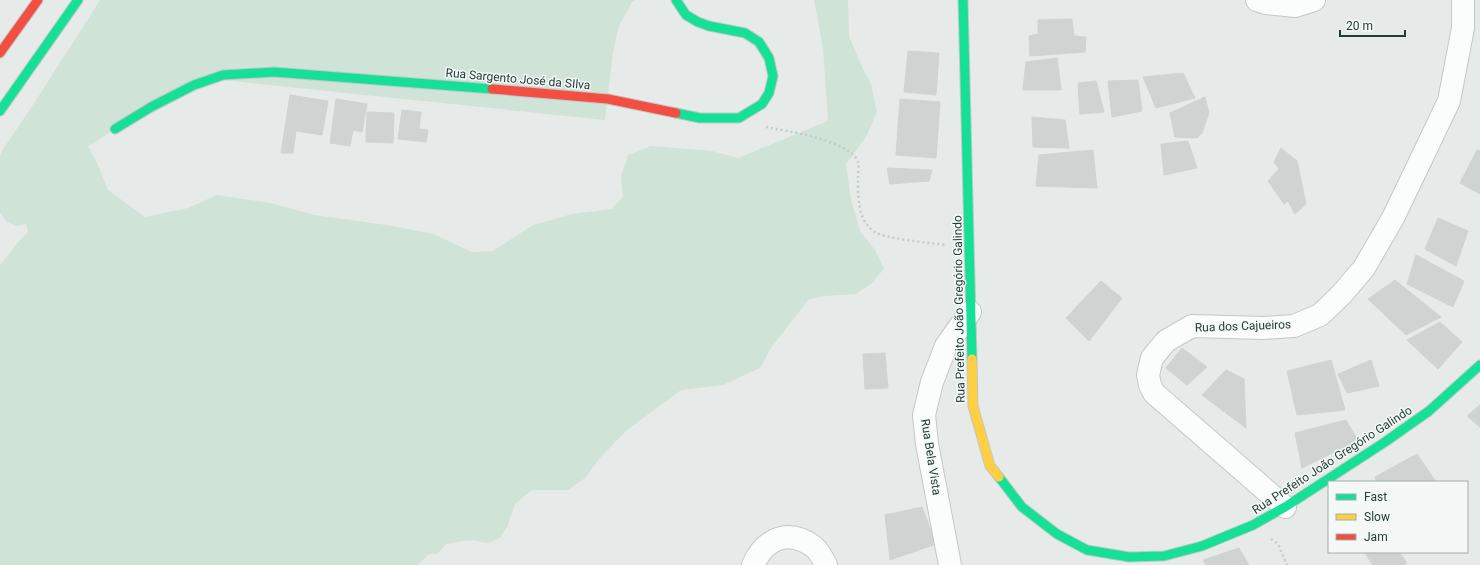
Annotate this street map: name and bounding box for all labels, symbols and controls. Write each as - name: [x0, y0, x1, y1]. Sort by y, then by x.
- scale bar: [1340, 12, 1405, 38]
- text: 20 m: [1346, 19, 1373, 33]
- street label: Rua Sargento José da SIlva: [445, 66, 591, 92]
- street label: Rua Prefeito João Gregório Galindo: [950, 215, 968, 403]
- street label: Rua dos Cajueiros: [1195, 317, 1291, 335]
- street label: Rua Prefeito João Gregório Galindo: [1249, 403, 1415, 517]
- street label: Rua Bela Vista: [918, 418, 944, 496]
- legend: [1328, 481, 1468, 553]
- text: Fast: [1364, 490, 1387, 504]
- text: Slow: [1364, 510, 1390, 524]
- text: Jam: [1364, 530, 1388, 544]

